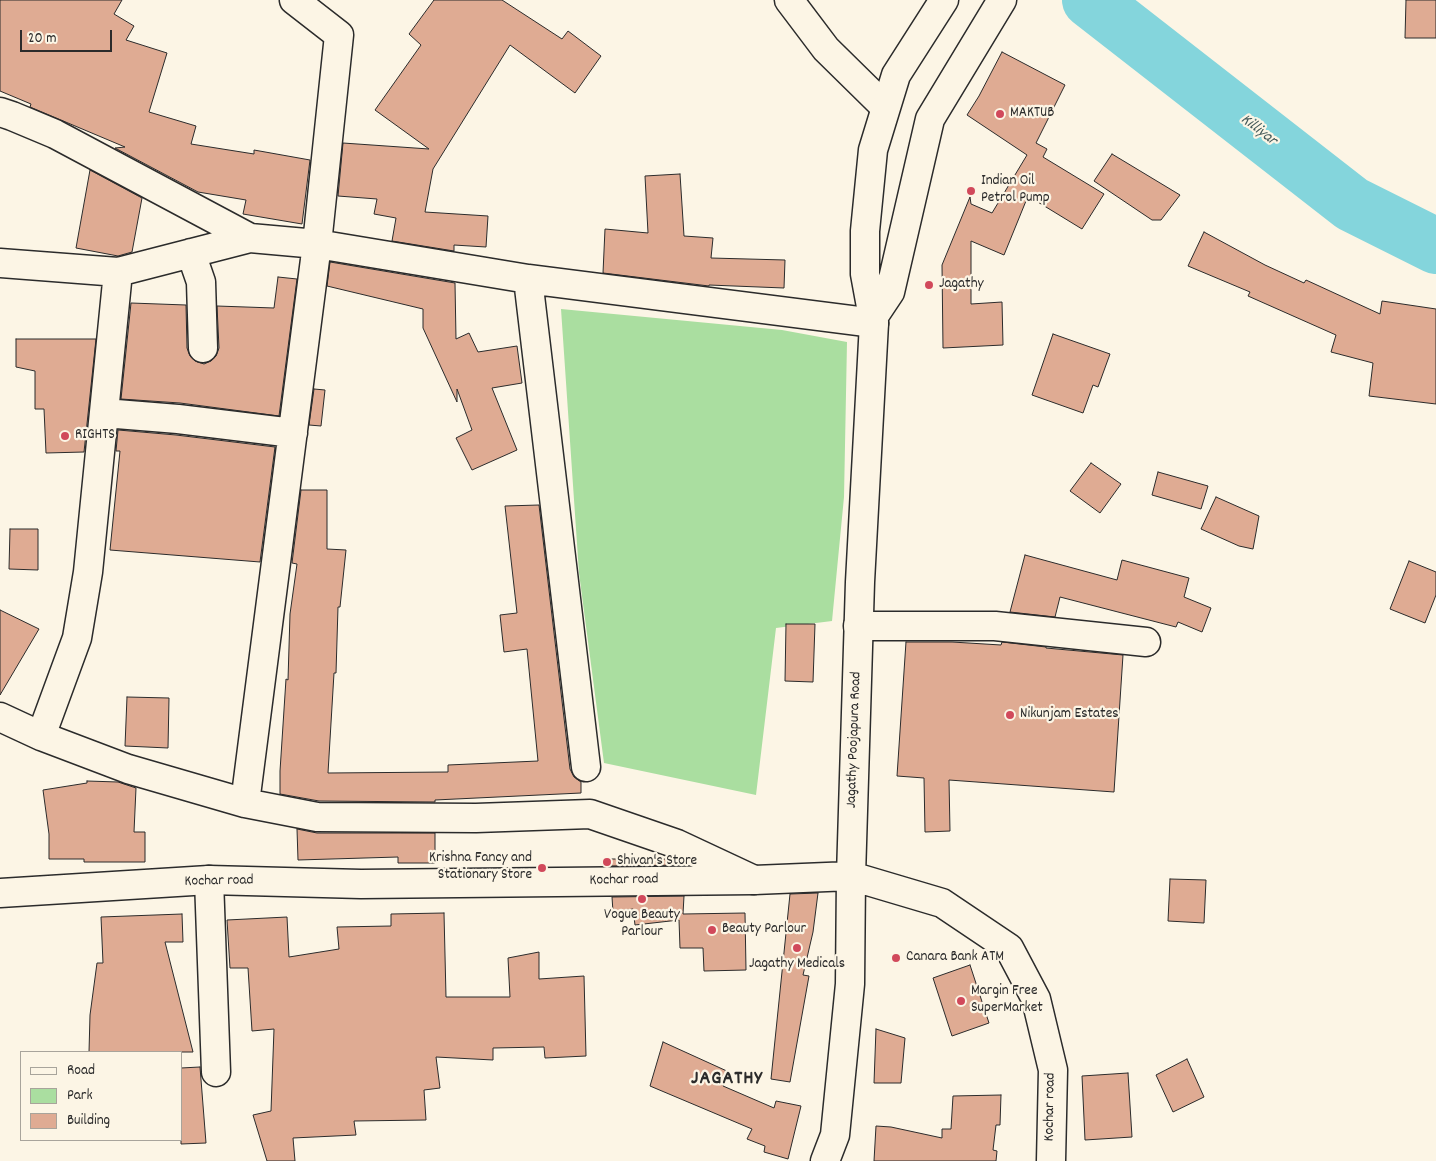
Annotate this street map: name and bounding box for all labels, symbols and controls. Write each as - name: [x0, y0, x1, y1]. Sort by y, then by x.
- scale bar: [22, 20, 115, 52]
- text: 20 m: [28, 28, 56, 50]
- place label: MAKTUB: [1010, 105, 1054, 123]
- marker: MAKTUB: [994, 108, 1006, 120]
- water label: Killiyar: [1236, 111, 1280, 151]
- place label: Indian Oil Petrol Pump: [981, 173, 1050, 208]
- marker: Indian Oil Petrol Pump: [965, 185, 977, 197]
- place label: Jagathy: [939, 276, 984, 294]
- marker: Jagathy: [923, 279, 935, 291]
- place label: RIGHTS: [75, 427, 115, 445]
- marker: RIGHTS: [59, 430, 71, 442]
- street label: Jagathy Poojapura Road: [844, 671, 866, 809]
- place label: Nikunjam Estates: [1020, 706, 1119, 724]
- marker: Nikunjam Estates: [1004, 709, 1016, 721]
- place label: Krishna Fancy and Stationary Store: [429, 850, 532, 885]
- place label: Shivan's Store: [617, 853, 697, 871]
- marker: Shivan's Store: [601, 856, 613, 868]
- marker: Krishna Fancy and Stationary Store: [536, 862, 548, 874]
- street label: Kochar road: [589, 871, 659, 891]
- street label: Kochar road: [184, 872, 254, 892]
- marker: Vogue Beauty Parlour: [636, 893, 648, 905]
- place label: Vogue Beauty Parlour: [604, 907, 680, 942]
- place label: Beauty Parlour: [722, 921, 806, 939]
- marker: Beauty Parlour: [706, 924, 718, 936]
- marker: Jagathy Medicals: [791, 942, 803, 954]
- place label: Canara Bank ATM: [906, 949, 1004, 967]
- marker: Canara Bank ATM: [890, 952, 902, 964]
- place label: Jagathy Medicals: [749, 956, 845, 974]
- place label: Margin Free SuperMarket: [971, 983, 1043, 1018]
- marker: Margin Free SuperMarket: [955, 995, 967, 1007]
- legend: [20, 1051, 182, 1141]
- text: Road: [67, 1060, 95, 1082]
- district label: JAGATHY: [690, 1068, 764, 1092]
- street label: Kochar road: [1041, 1072, 1061, 1142]
- text: Park: [67, 1085, 93, 1107]
- text: Building: [67, 1110, 110, 1132]

